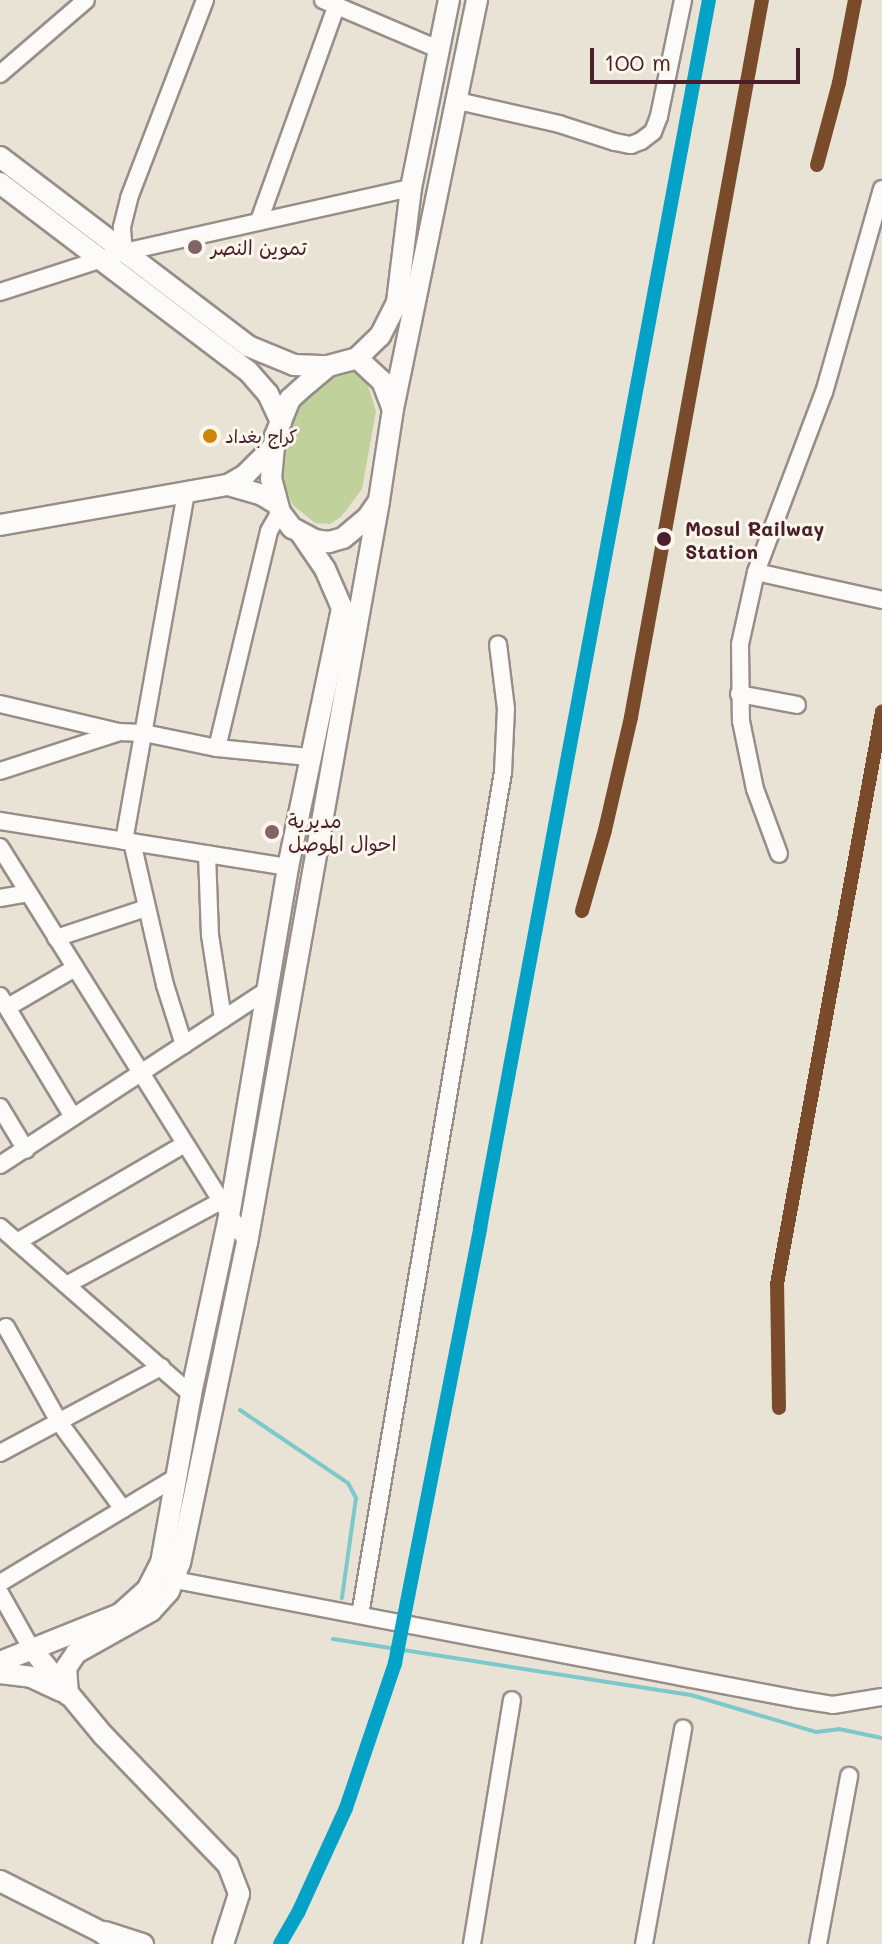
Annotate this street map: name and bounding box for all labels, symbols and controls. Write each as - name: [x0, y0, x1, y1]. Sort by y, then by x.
- scale bar: [594, 32, 804, 82]
- text: 100 m: [604, 46, 671, 77]
- place label: تموين النصر: [211, 235, 307, 259]
- marker: تموين النصر: [186, 238, 204, 256]
- place label: كراج بغداد: [225, 425, 298, 447]
- marker: كراج بغداد: [202, 428, 218, 444]
- place label: Mosul Railway Station: [685, 516, 824, 563]
- marker: Mosul Railway Station: [650, 525, 678, 553]
- place label: مديرية احوال الموصل: [288, 808, 396, 855]
- marker: مديرية احوال الموصل: [263, 823, 281, 841]

